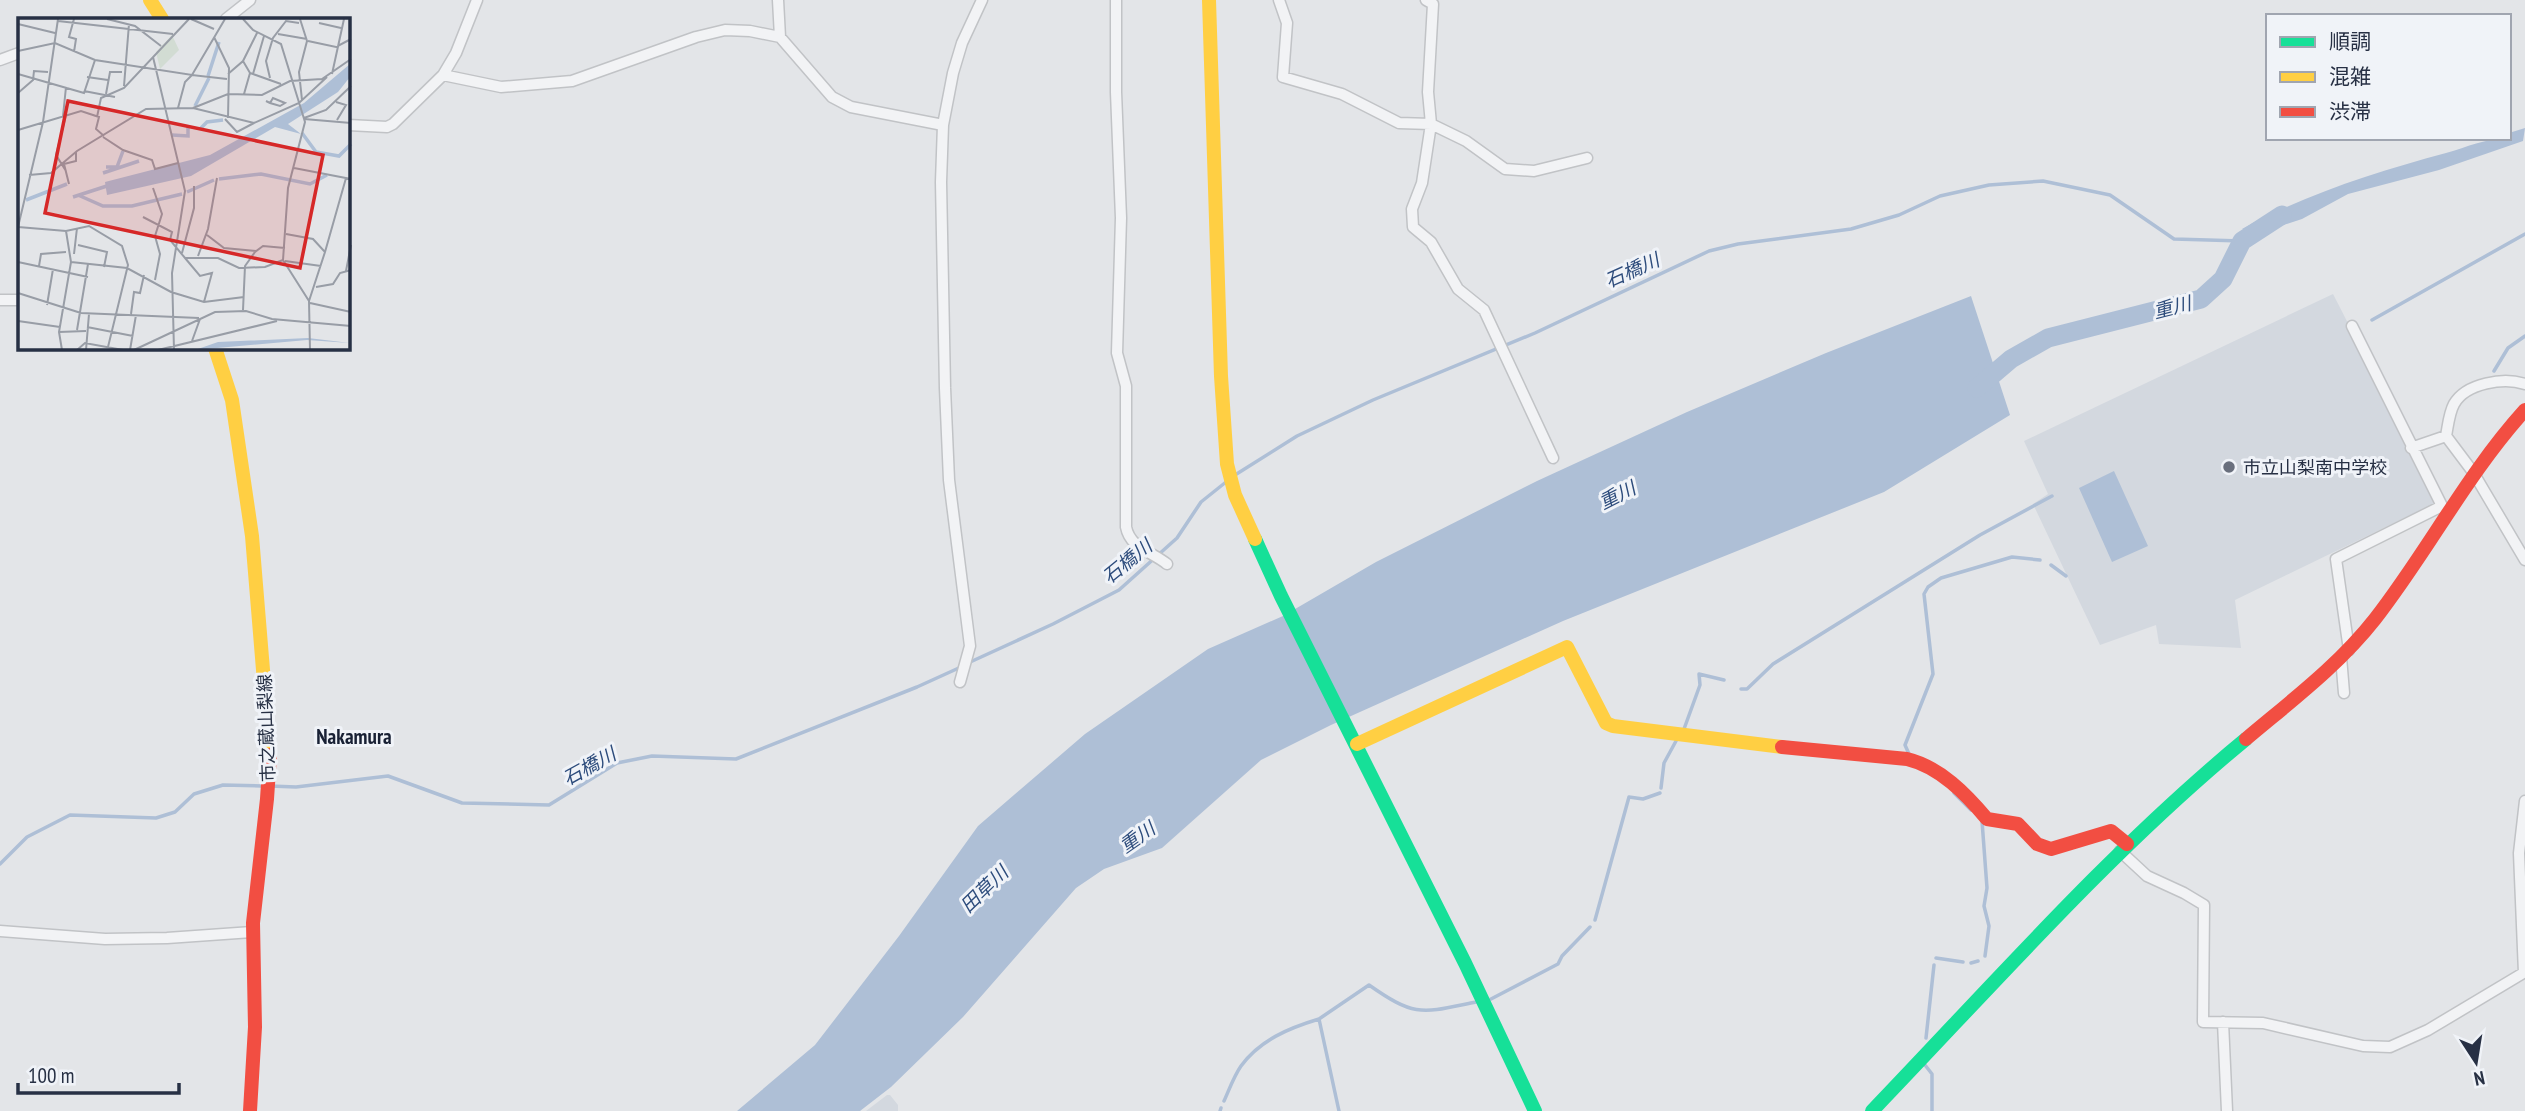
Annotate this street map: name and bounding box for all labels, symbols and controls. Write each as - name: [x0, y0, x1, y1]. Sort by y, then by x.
- legend: [2266, 14, 2511, 140]
- inset map: [18, 18, 350, 350]
- text: 順調: [2329, 28, 2371, 55]
- text: 混雑: [2329, 63, 2371, 90]
- text: 渋滞: [2329, 98, 2371, 125]
- water label: 石橋川: [1601, 247, 1665, 293]
- water label: 重川: [2151, 290, 2195, 323]
- place label: 市立山梨南中学校: [2243, 456, 2387, 479]
- marker: 市立山梨南中学校: [2221, 459, 2237, 475]
- water label: 重川: [1595, 475, 1641, 514]
- water label: 石橋川: [1097, 532, 1158, 588]
- street label: 市之蔵山梨線: [253, 674, 279, 782]
- district label: Nakamura: [316, 723, 392, 750]
- water label: 石橋川: [558, 741, 621, 790]
- water label: 重川: [1115, 815, 1161, 858]
- water label: 田草川: [955, 859, 1014, 917]
- north arrow: [2441, 1027, 2511, 1097]
- scale bar: [18, 1052, 178, 1096]
- text: 100 m: [28, 1062, 74, 1089]
- text: N: [2472, 1066, 2487, 1091]

